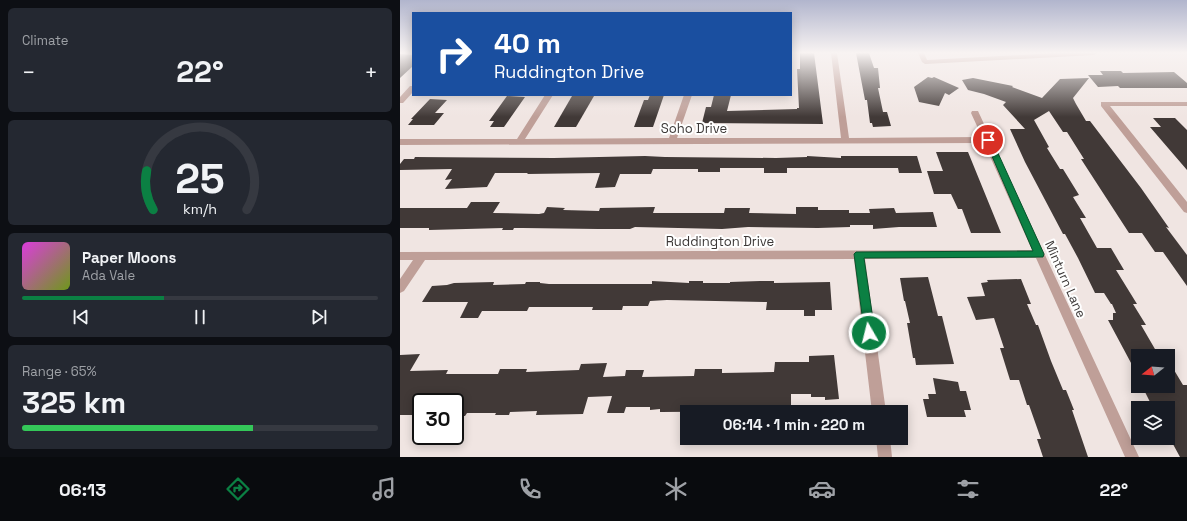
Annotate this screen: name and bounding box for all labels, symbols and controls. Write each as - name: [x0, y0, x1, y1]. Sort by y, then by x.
- text: 40 m: [494, 25, 561, 61]
- icon: right: [428, 28, 480, 80]
- text: Climate: [22, 32, 68, 49]
- text: 22°: [176, 52, 224, 91]
- text: −: [22, 58, 36, 86]
- text: +: [364, 58, 378, 86]
- text: Ruddington Drive: [494, 60, 644, 83]
- street label: Soho Drive: [661, 120, 727, 137]
- pin: [971, 123, 1005, 157]
- icon: arrive: [977, 129, 999, 151]
- text: 25: [175, 152, 225, 205]
- text: km/h: [183, 200, 217, 218]
- street label: Ruddington Drive: [666, 233, 774, 250]
- street label: Minturn Lane: [1041, 238, 1090, 320]
- text: Paper Moons: [82, 248, 176, 267]
- text: Ada Vale: [82, 267, 135, 284]
- icon: previous: [70, 306, 92, 328]
- icon: pause: [189, 306, 211, 328]
- icon: next: [308, 306, 330, 328]
- position arrow: [848, 312, 890, 354]
- north arrow: [1131, 349, 1175, 393]
- map controls: [1131, 349, 1175, 445]
- text: Range · 65%: [22, 363, 97, 380]
- text: 325 km: [22, 383, 126, 422]
- speed limit sign: 30: [412, 393, 464, 445]
- button: layers: [1131, 401, 1175, 445]
- text: 06:14 · 1 min · 220 m: [723, 415, 865, 434]
- icon: directions: [224, 475, 252, 503]
- icon: music: [370, 475, 398, 503]
- icon: phone: [516, 475, 544, 503]
- icon: climate: [662, 475, 690, 503]
- icon: car: [808, 475, 836, 503]
- icon: filters: [954, 475, 982, 503]
- text: 06:13: [59, 478, 106, 501]
- text: 22°: [1100, 478, 1128, 501]

